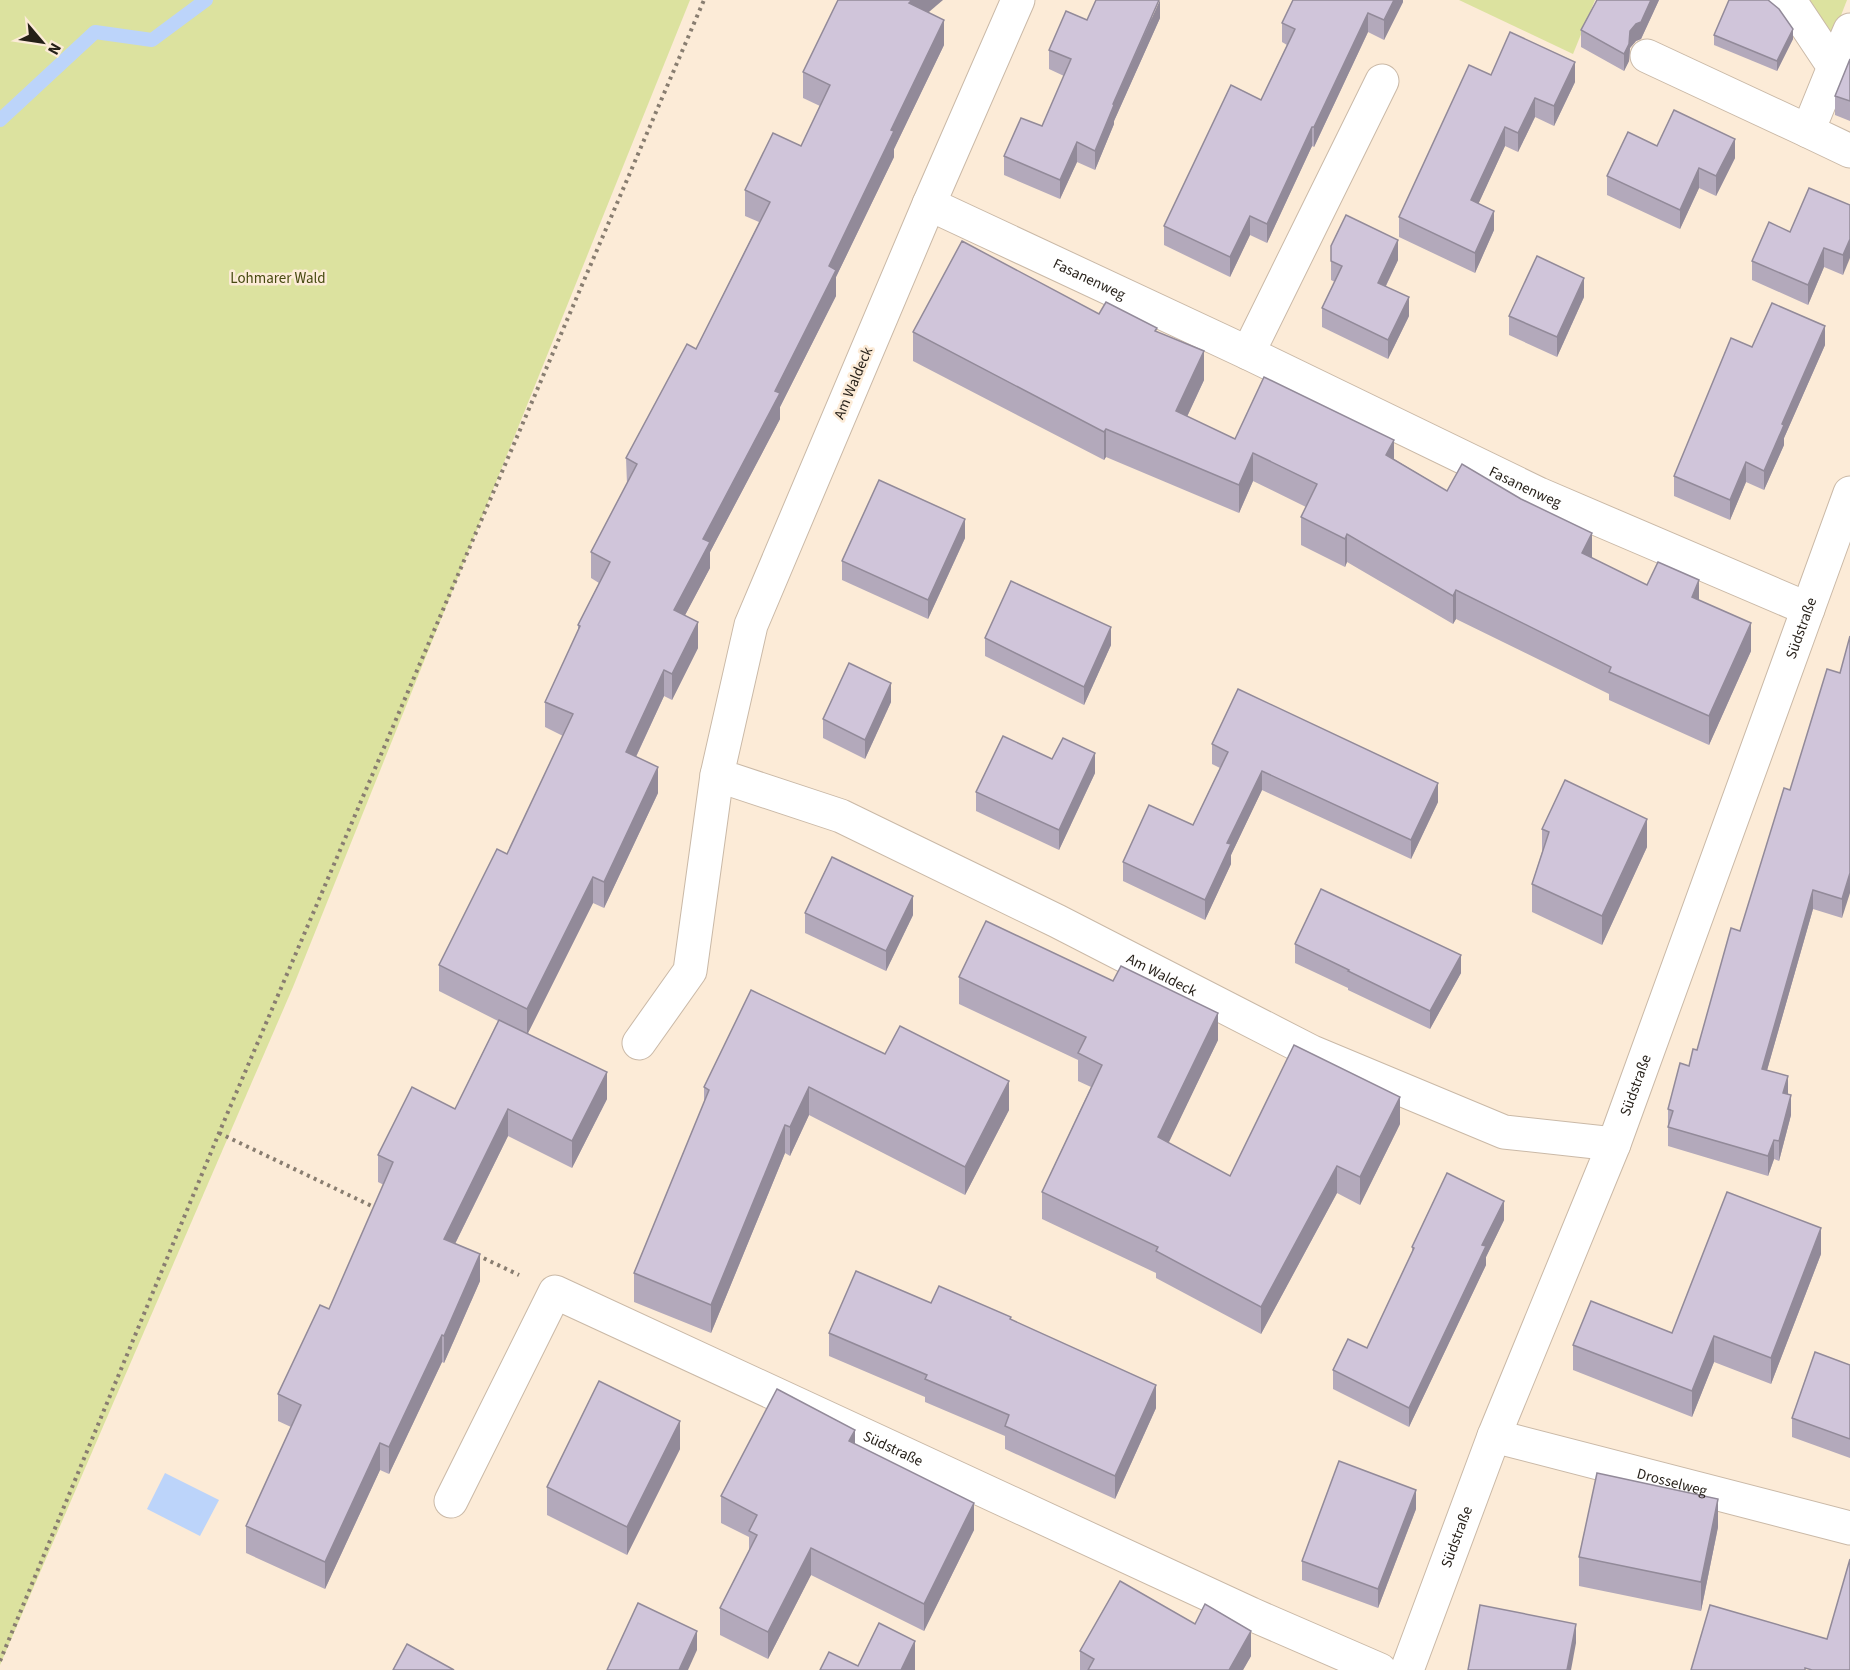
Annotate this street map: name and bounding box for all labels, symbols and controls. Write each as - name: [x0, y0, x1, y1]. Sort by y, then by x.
- north arrow: [12, 12, 72, 72]
- text: N: [42, 39, 66, 59]
- street label: Fasanenweg: [1049, 253, 1129, 306]
- park label: Lohmarer Wald: [230, 268, 326, 289]
- street label: Am Waldeck: [829, 343, 878, 423]
- street label: Fasanenweg: [1485, 461, 1565, 514]
- street label: Südstraße: [1781, 595, 1822, 662]
- street label: Am Waldeck: [1123, 948, 1201, 1002]
- street label: Südstraße: [1615, 1052, 1657, 1119]
- street label: Südstraße: [859, 1426, 926, 1472]
- street label: Drosselweg: [1635, 1463, 1710, 1502]
- street label: Südstraße: [1436, 1503, 1478, 1571]

